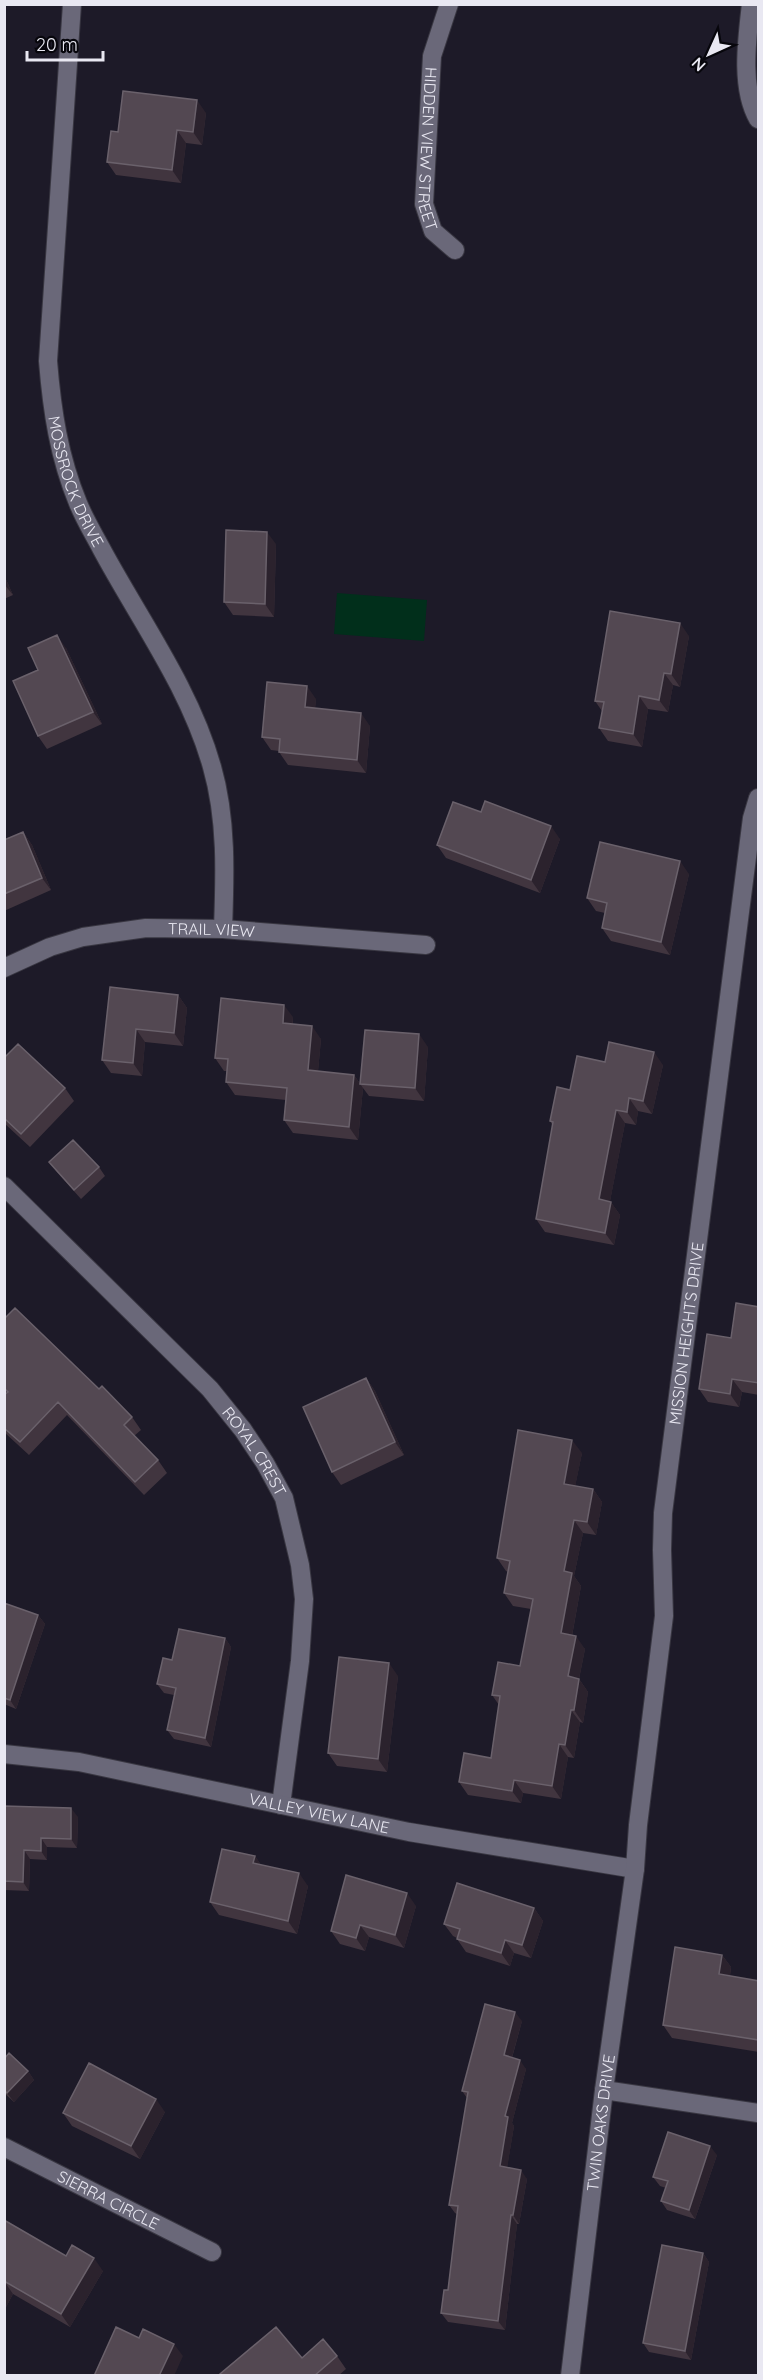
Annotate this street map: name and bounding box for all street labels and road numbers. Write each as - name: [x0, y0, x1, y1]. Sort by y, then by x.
- street label: HIDDEN VIEW STREET: [414, 66, 442, 233]
- street label: MOSSROCK DRIVE: [44, 414, 108, 550]
- street label: TRAIL VIEW: [168, 918, 255, 941]
- street label: MISSION HEIGHTS DRIVE: [664, 1241, 708, 1426]
- street label: ROYAL CREST: [218, 1402, 291, 1500]
- street label: VALLEY VIEW LANE: [247, 1788, 391, 1838]
- street label: TWIN OAKS DRIVE: [582, 2053, 619, 2192]
- street label: SIERRA CIRCLE: [54, 2166, 163, 2234]

